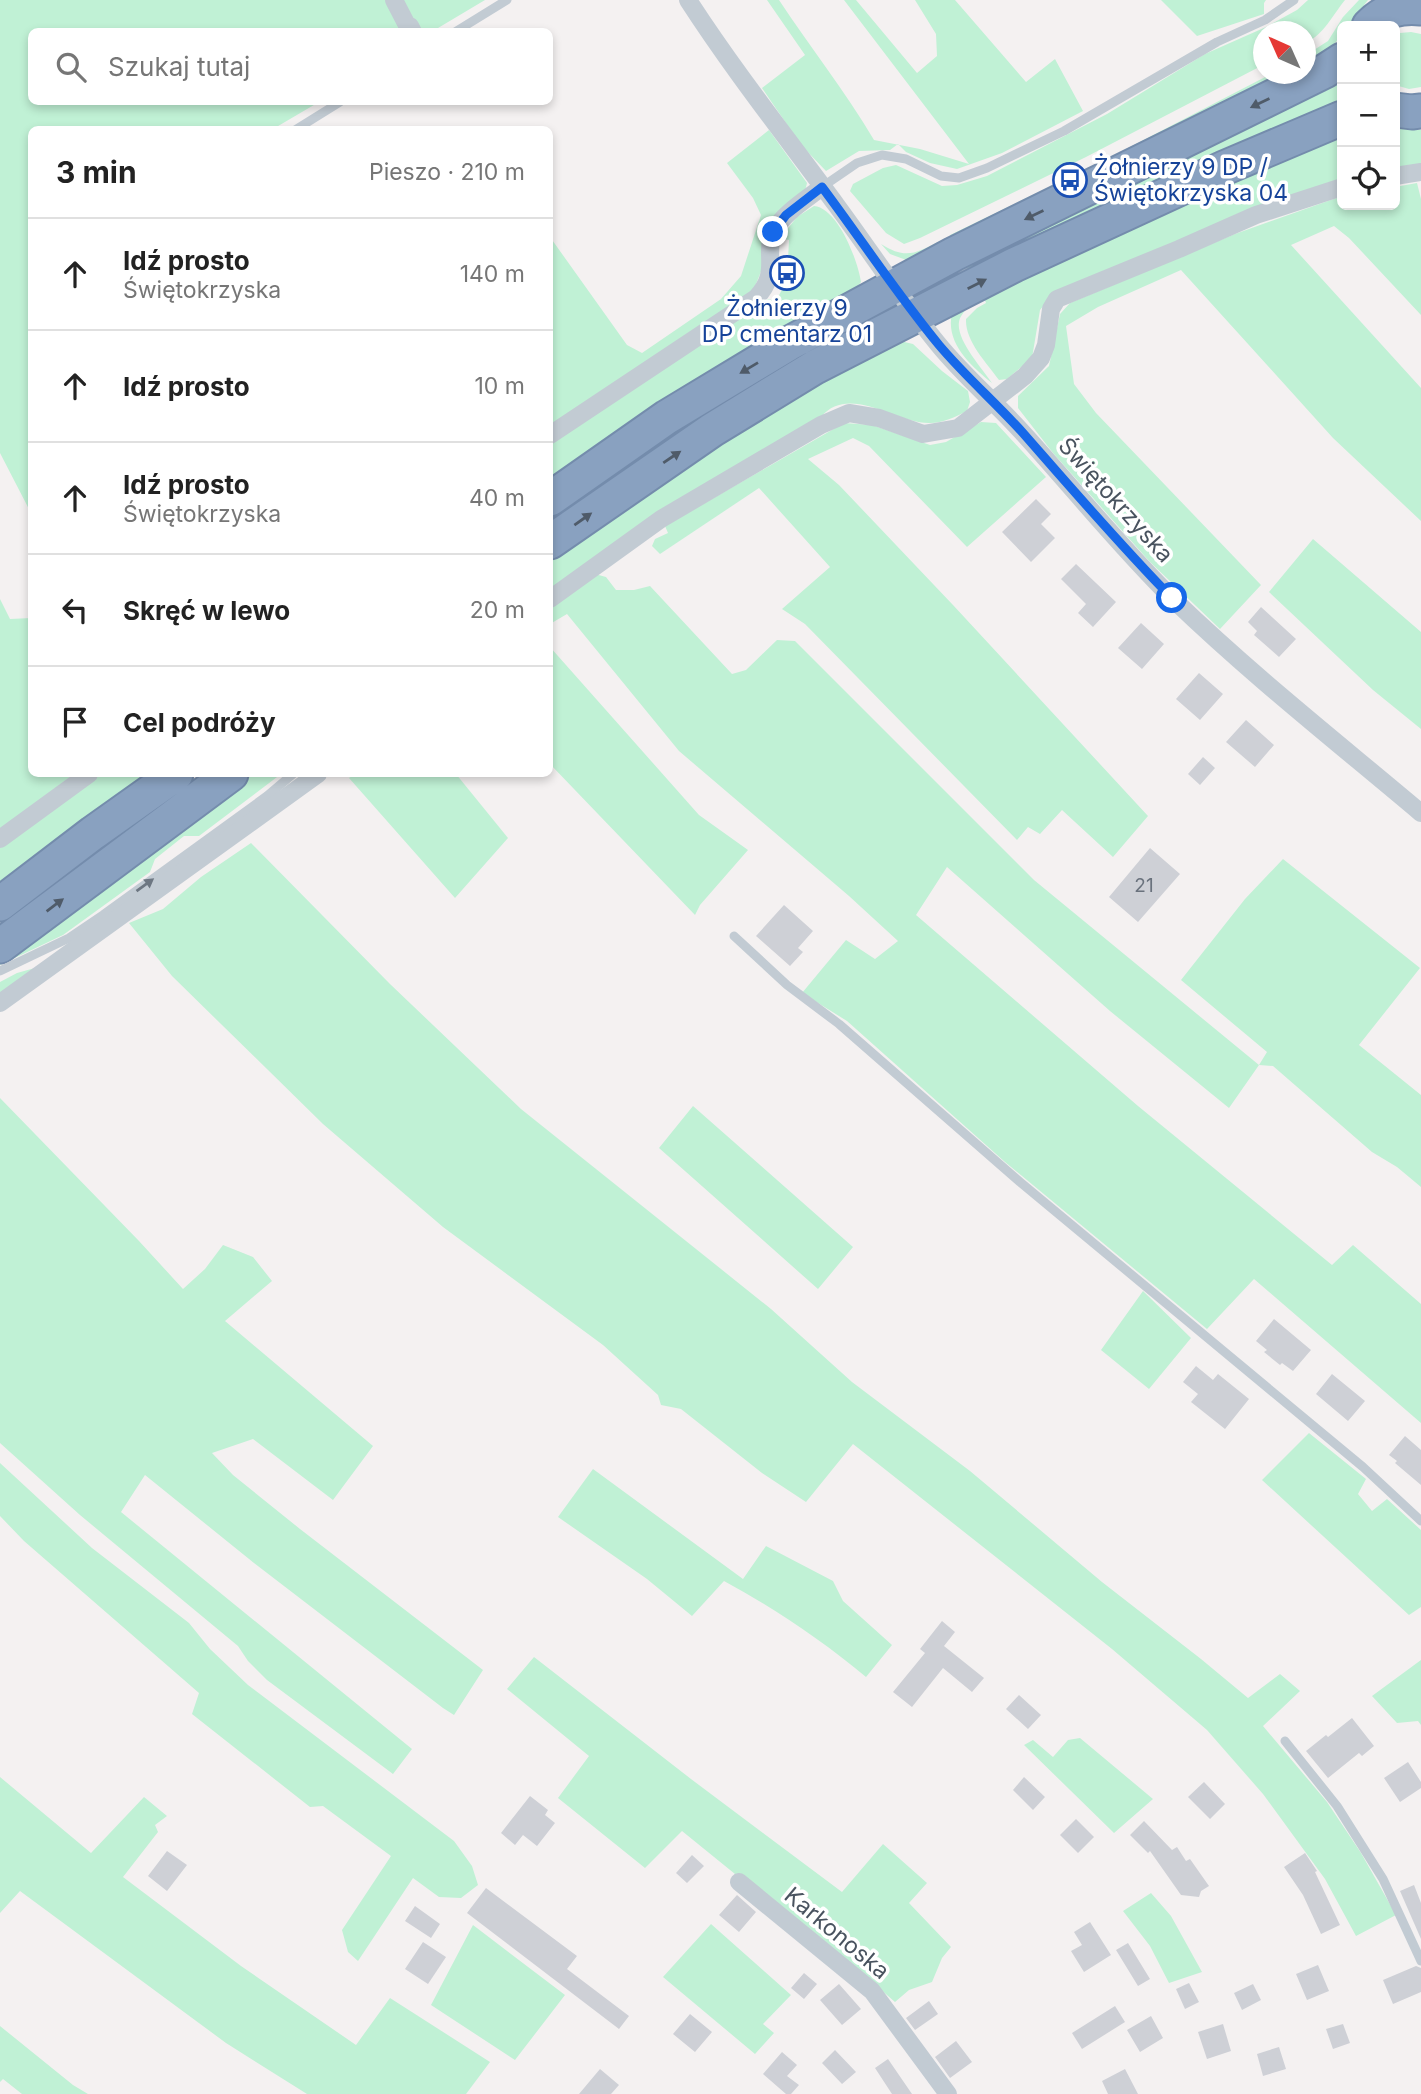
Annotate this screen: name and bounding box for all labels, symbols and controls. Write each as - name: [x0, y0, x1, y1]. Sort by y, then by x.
- north arrow: [1253, 21, 1316, 84]
- map controls: [1337, 21, 1400, 210]
- button: +: [1337, 21, 1400, 84]
- search box: [28, 28, 553, 105]
- icon: search: [52, 48, 90, 86]
- text: Szukaj tutaj: [108, 51, 250, 82]
- button: −: [1337, 84, 1400, 147]
- one-way arrow: [1250, 97, 1270, 108]
- button: locate: [1337, 147, 1400, 210]
- place label: Żołnierzy 9 DP / Świętokrzyska 04: [1094, 153, 1288, 207]
- text: 3 min: [56, 154, 137, 190]
- text: Pieszo · 210 m: [369, 158, 525, 186]
- bus stop icon: Żołnierzy 9 DP / Świętokrzyska 04: [1051, 161, 1089, 199]
- one-way arrow: [1024, 209, 1044, 220]
- route end: [757, 216, 788, 247]
- text: Idź prosto: [123, 245, 250, 276]
- bus stop icon: Żołnierzy 9 DP cmentarz 01: [768, 254, 806, 292]
- icon: ahead: [56, 255, 94, 293]
- text: 140 m: [460, 260, 525, 288]
- text: Świętokrzyska: [123, 276, 281, 304]
- one-way arrow: [967, 278, 987, 289]
- place label: Żołnierzy 9 DP cmentarz 01: [702, 294, 872, 348]
- one-way arrow: [739, 362, 758, 375]
- icon: ahead: [56, 367, 94, 405]
- text: Idź prosto: [123, 371, 250, 402]
- text: 10 m: [475, 372, 525, 400]
- street label: Świętokrzyska: [1053, 432, 1179, 568]
- one-way arrow: [663, 450, 681, 464]
- text: Idź prosto: [123, 469, 250, 500]
- icon: ahead: [56, 479, 94, 517]
- text: 40 m: [469, 484, 525, 512]
- text: Świętokrzyska: [123, 500, 281, 528]
- one-way arrow: [574, 512, 592, 526]
- route start: [1156, 582, 1187, 613]
- icon: left: [56, 591, 94, 629]
- text: Skręć w lewo: [123, 595, 290, 626]
- text: 20 m: [470, 596, 525, 624]
- icon: arrive: [56, 703, 94, 741]
- text: Cel podróży: [123, 707, 276, 738]
- house number: 21: [1134, 874, 1154, 897]
- one-way arrow: [136, 878, 154, 892]
- one-way arrow: [46, 899, 64, 913]
- street label: Karkonoska: [779, 1881, 895, 1985]

